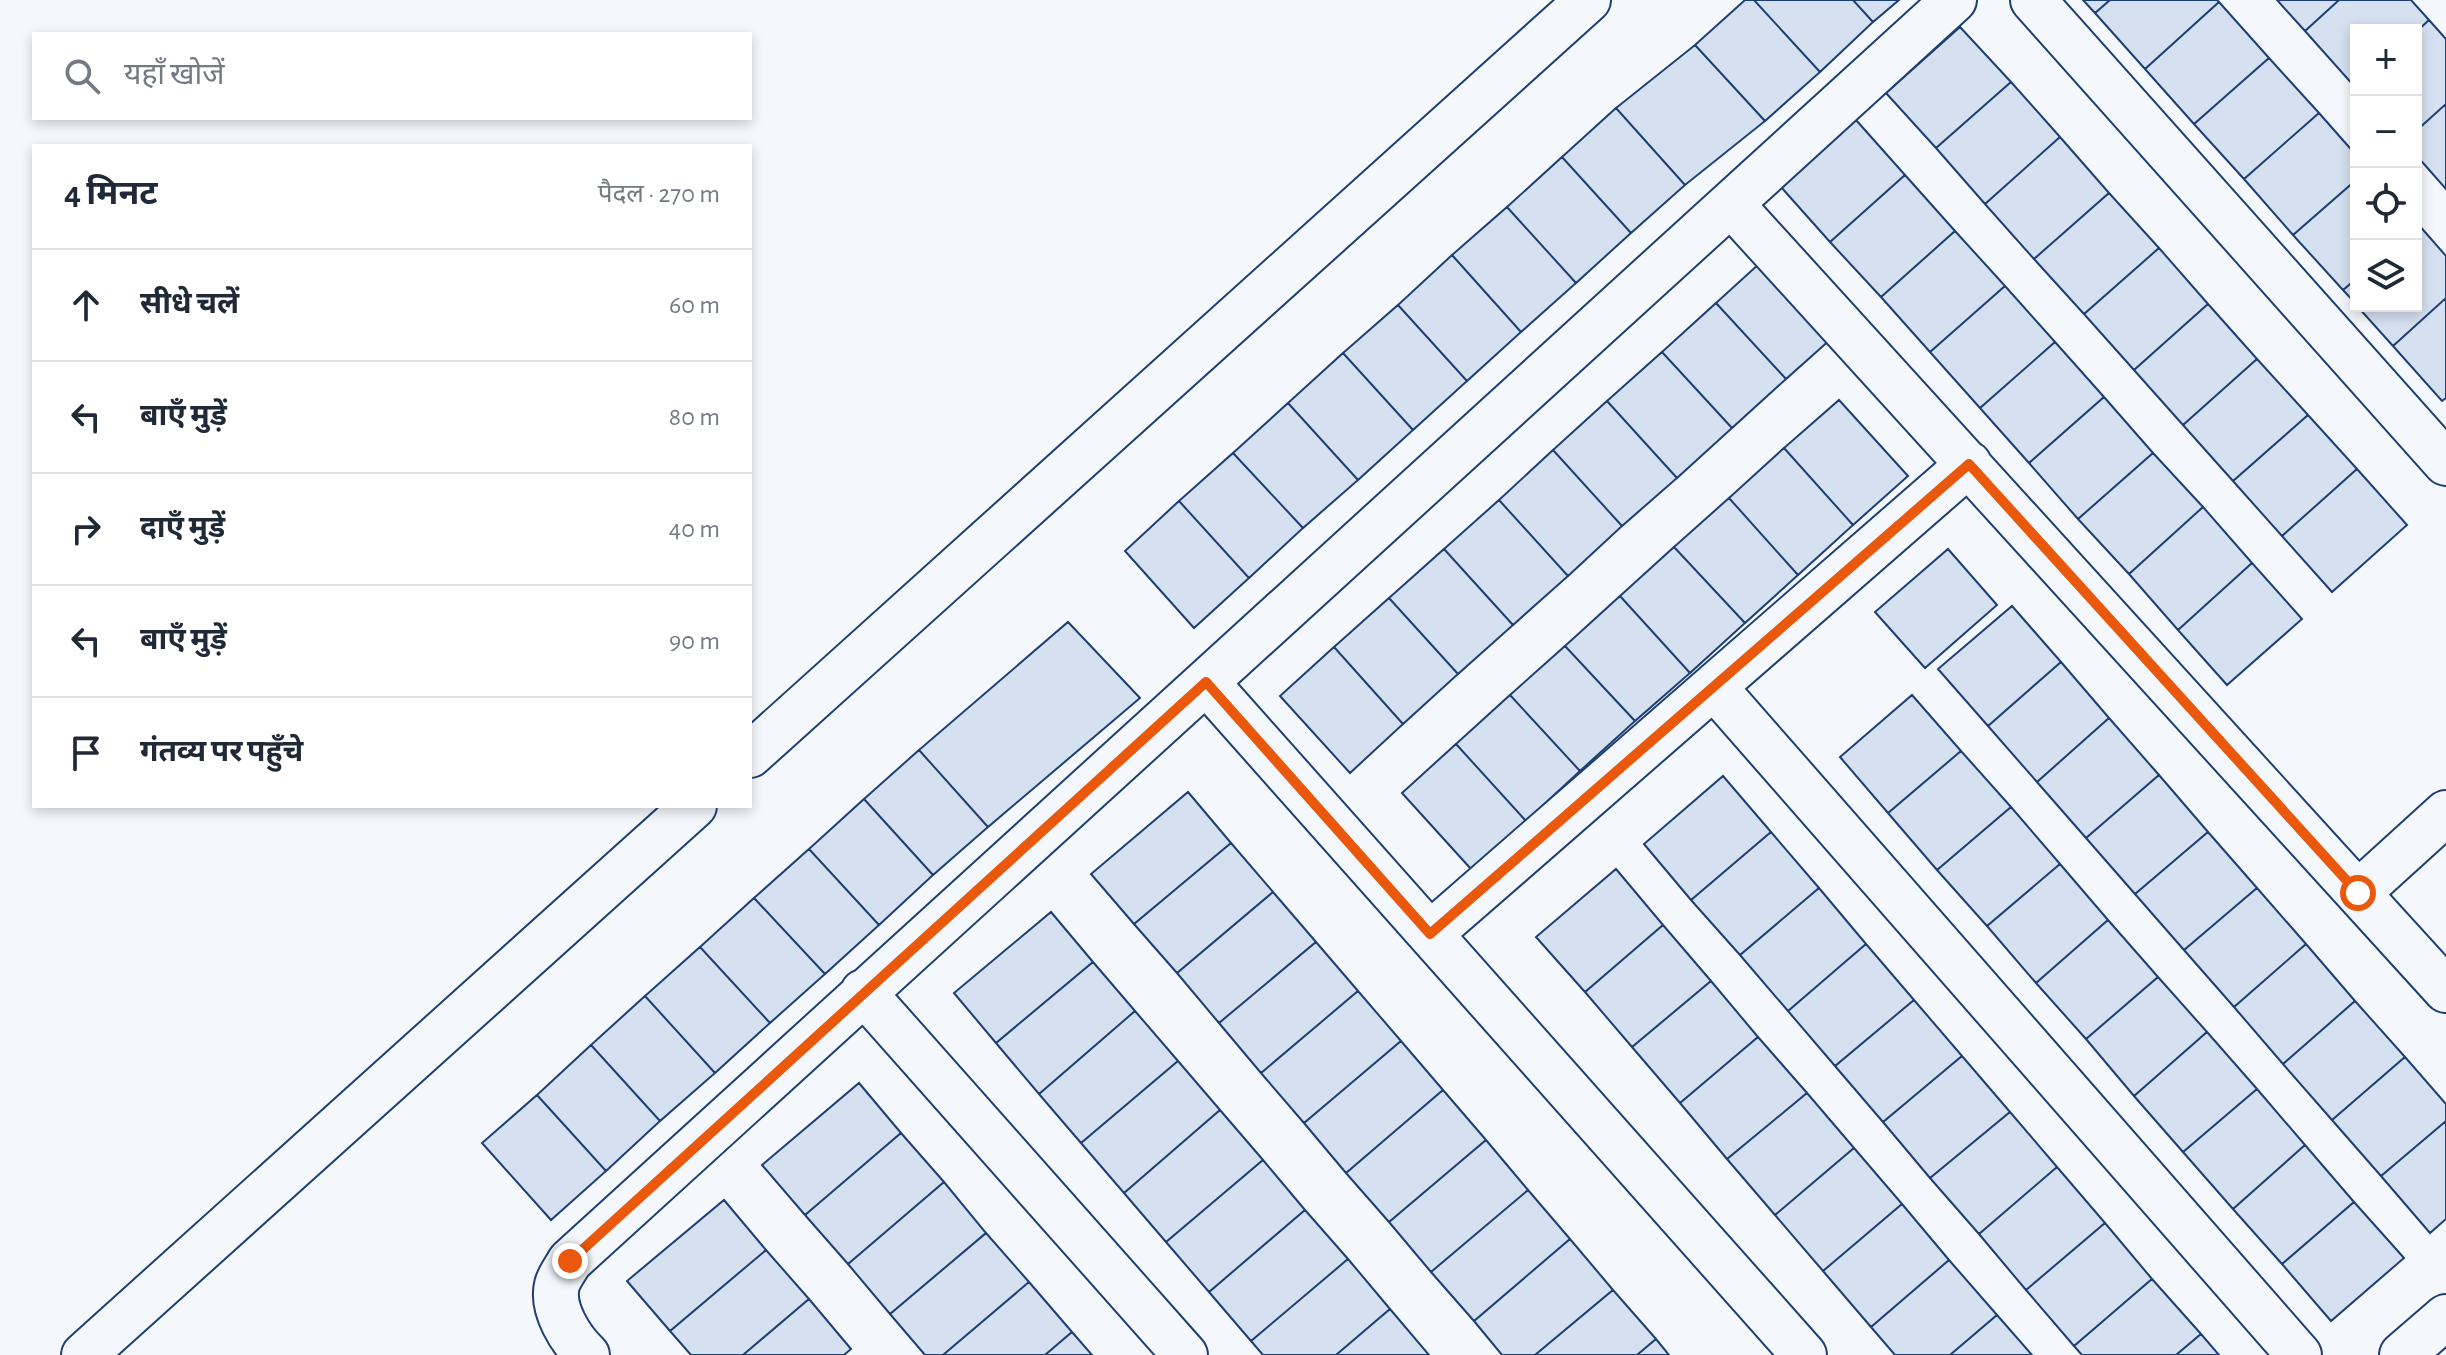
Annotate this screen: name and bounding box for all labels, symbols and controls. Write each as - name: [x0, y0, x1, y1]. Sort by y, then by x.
- map controls: [2350, 24, 2422, 312]
- button: +: [2350, 24, 2422, 96]
- search box: [32, 32, 752, 120]
- icon: search: [60, 54, 104, 98]
- text: यहाँ खोजें: [124, 60, 225, 90]
- button: −: [2350, 96, 2422, 168]
- button: locate: [2350, 168, 2422, 240]
- text: 4 मिनट: [64, 177, 158, 211]
- text: पैदल · 270 m: [598, 181, 720, 207]
- button: layers: [2350, 240, 2422, 312]
- icon: ahead: [64, 283, 108, 327]
- text: सीधे चलें: [140, 289, 239, 319]
- text: 60 m: [669, 292, 720, 318]
- icon: left: [64, 395, 108, 439]
- text: बाएँ मुड़ें: [140, 401, 227, 431]
- text: 80 m: [669, 404, 720, 430]
- icon: right: [64, 507, 108, 551]
- text: दाएँ मुड़ें: [140, 513, 225, 543]
- text: 40 m: [669, 516, 720, 542]
- icon: left: [64, 619, 108, 663]
- text: बाएँ मुड़ें: [140, 625, 227, 655]
- text: 90 m: [669, 628, 720, 654]
- icon: arrive: [64, 731, 108, 775]
- text: गंतव्य पर पहुँचे: [140, 737, 303, 767]
- route start: [2340, 875, 2376, 911]
- route end: [552, 1243, 588, 1279]

